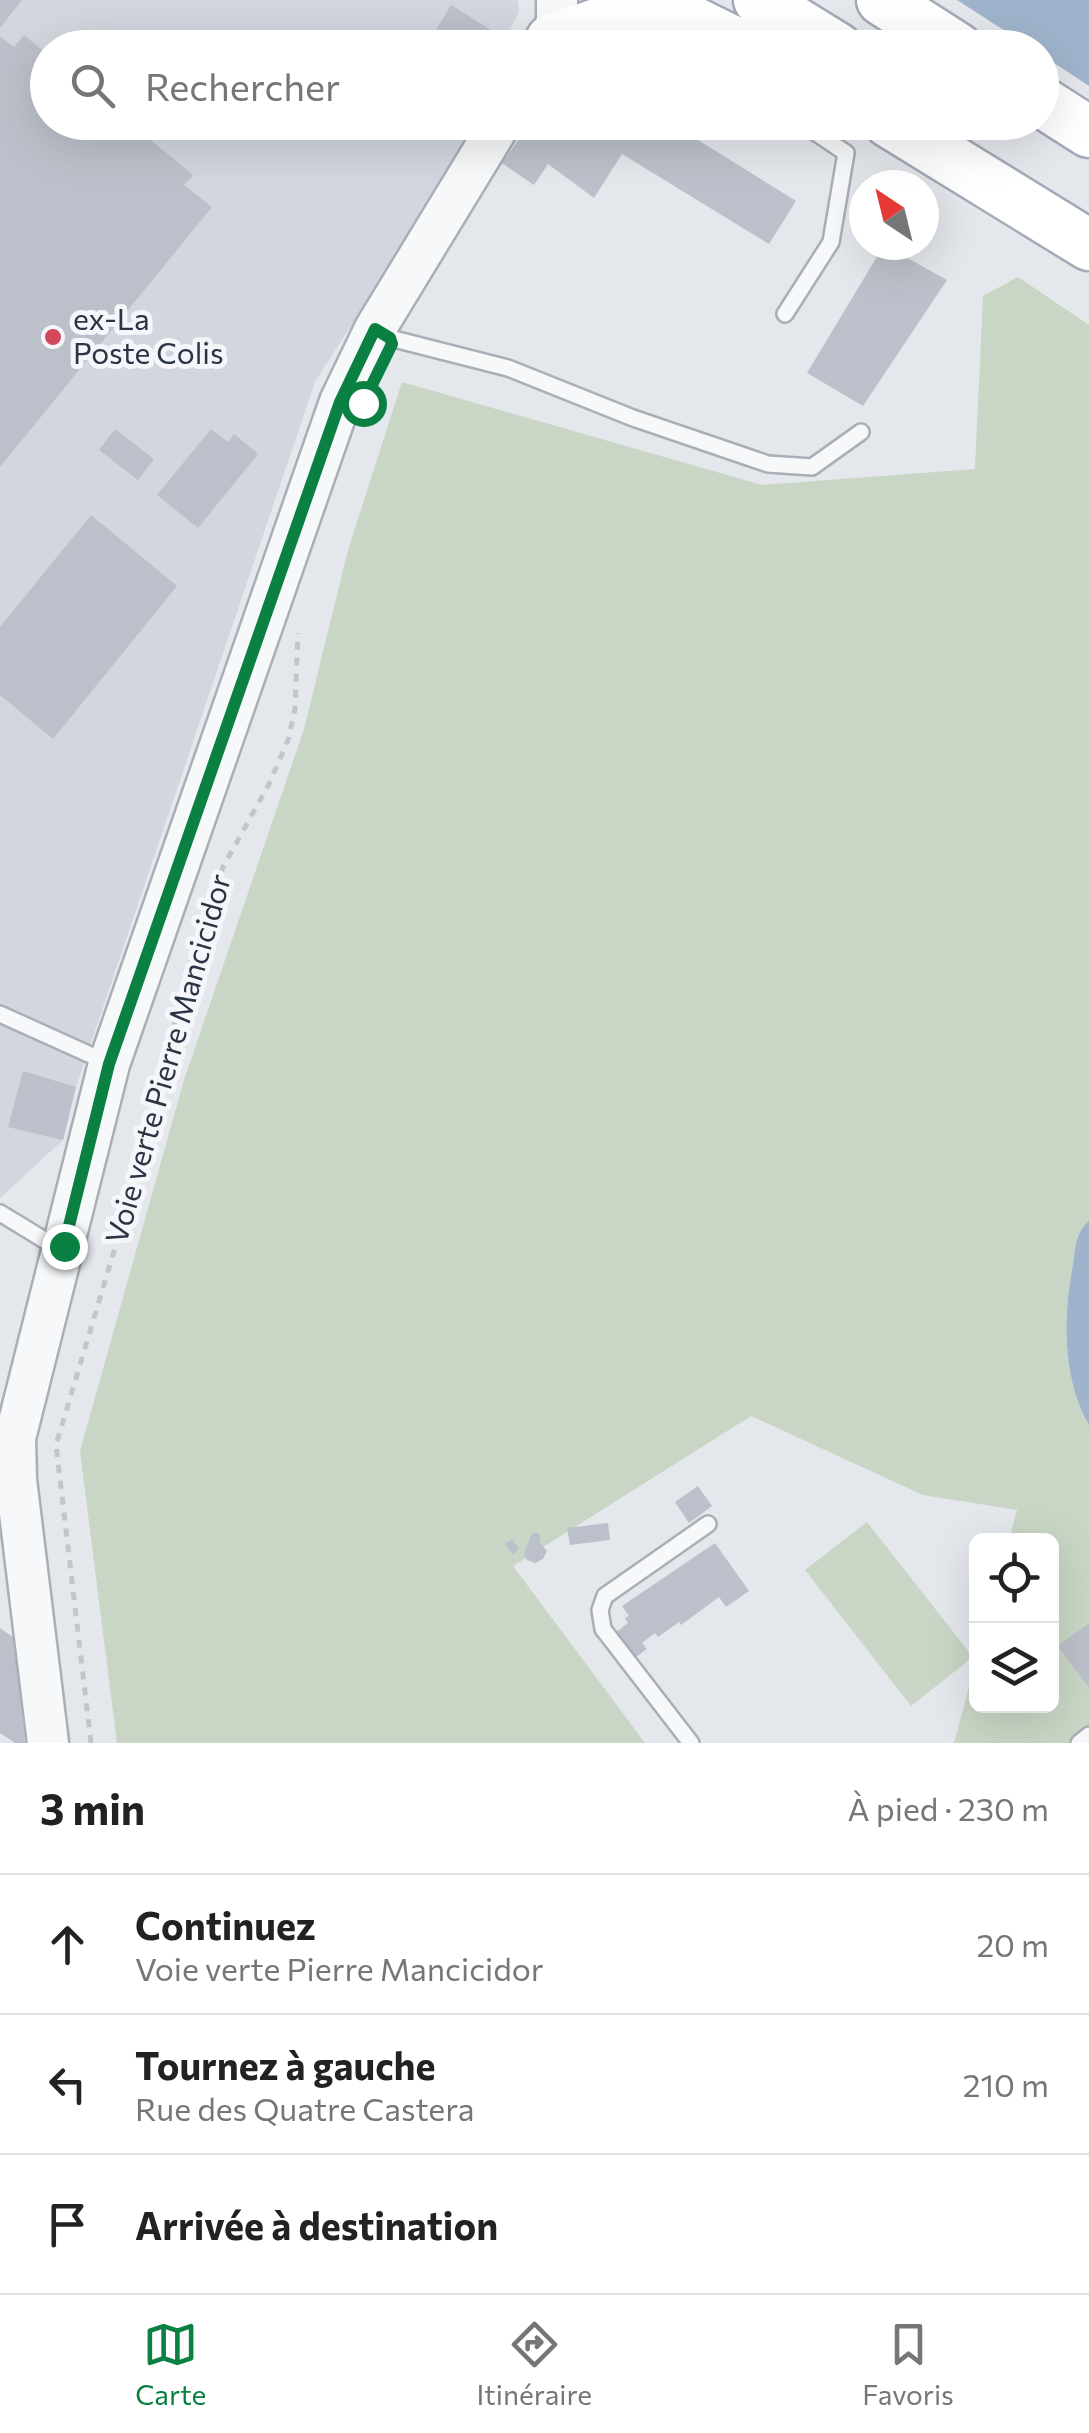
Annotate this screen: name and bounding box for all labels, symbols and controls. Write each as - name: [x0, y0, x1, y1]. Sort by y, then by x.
- search box: [30, 30, 1059, 140]
- icon: search: [65, 58, 120, 113]
- text: Rechercher: [145, 62, 340, 109]
- north arrow: [849, 170, 939, 260]
- place label: ex-La Poste Colis: [73, 299, 224, 370]
- marker: ex-La Poste Colis: [42, 326, 64, 348]
- route start: [341, 381, 387, 427]
- street label: Voie verte Pierre Mancicidor: [96, 869, 237, 1248]
- route end: [42, 1224, 88, 1270]
- map controls: [969, 1533, 1059, 1713]
- button: locate: [969, 1533, 1059, 1623]
- button: layers: [969, 1623, 1059, 1713]
- text: 3 min: [40, 1782, 145, 1834]
- text: À pied · 230 m: [848, 1788, 1049, 1828]
- text: Continuez: [135, 1901, 316, 1948]
- icon: ahead: [40, 1917, 95, 1972]
- text: 20 m: [976, 1924, 1049, 1964]
- text: Voie verte Pierre Mancicidor: [135, 1948, 544, 1988]
- text: Tournez à gauche: [135, 2041, 436, 2088]
- icon: left: [40, 2057, 95, 2112]
- text: 210 m: [963, 2064, 1049, 2104]
- text: Rue des Quatre Castera: [135, 2088, 474, 2128]
- icon: arrive: [40, 2197, 95, 2252]
- text: Arrivée à destination: [135, 2201, 498, 2248]
- tab: Carte: [135, 2317, 206, 2411]
- tab: Itinéraire: [476, 2317, 592, 2411]
- tab: Favoris: [862, 2317, 954, 2411]

